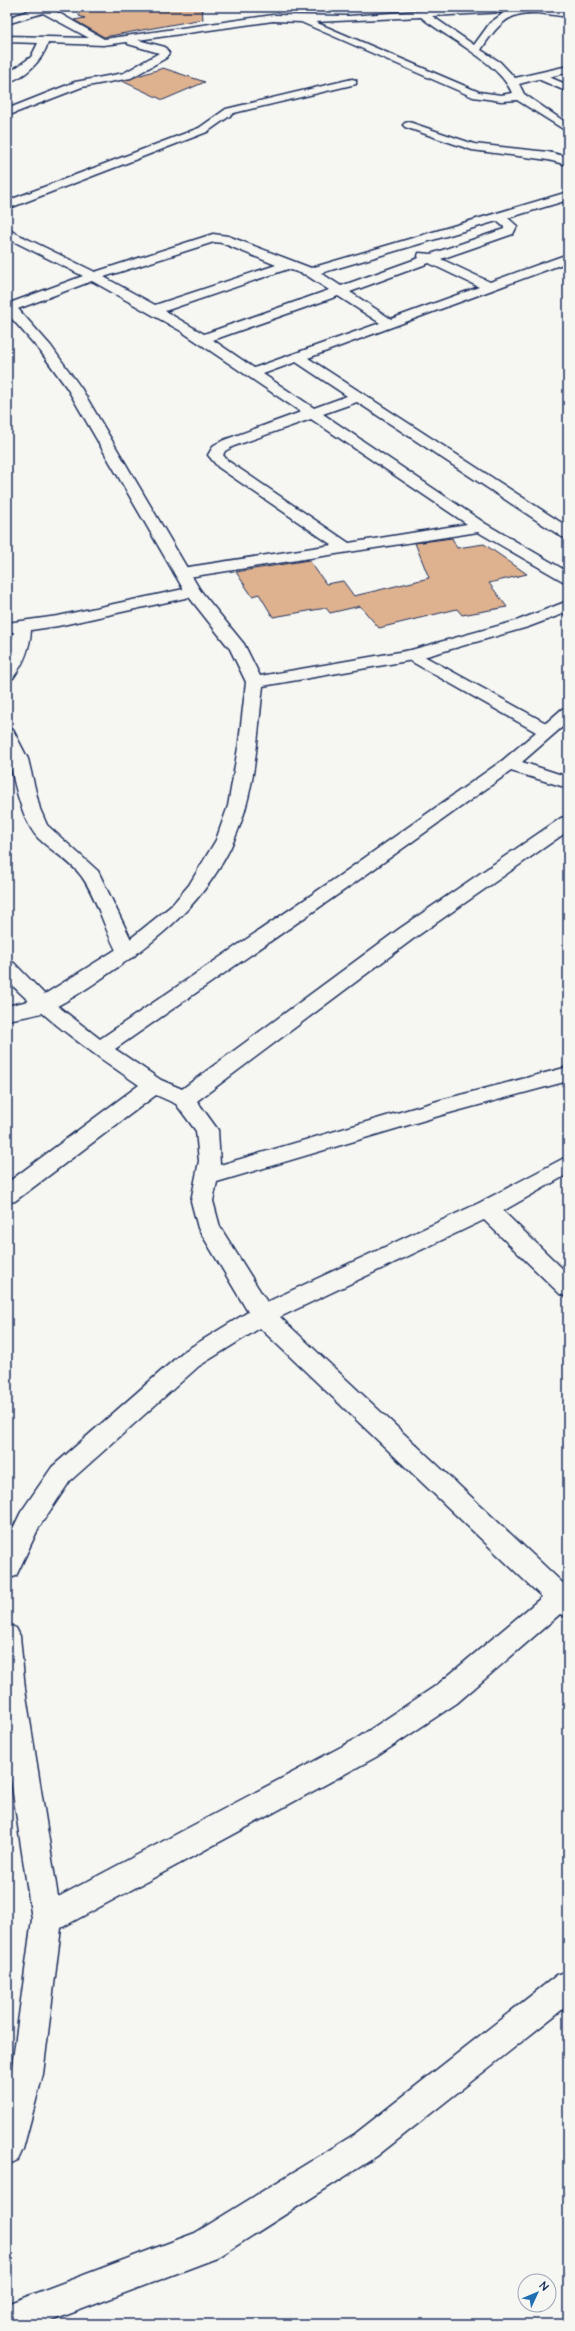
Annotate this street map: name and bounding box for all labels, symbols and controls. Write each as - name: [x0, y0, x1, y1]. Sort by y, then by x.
- north arrow: [517, 2273, 557, 2313]
- text: N: [536, 2279, 552, 2294]

